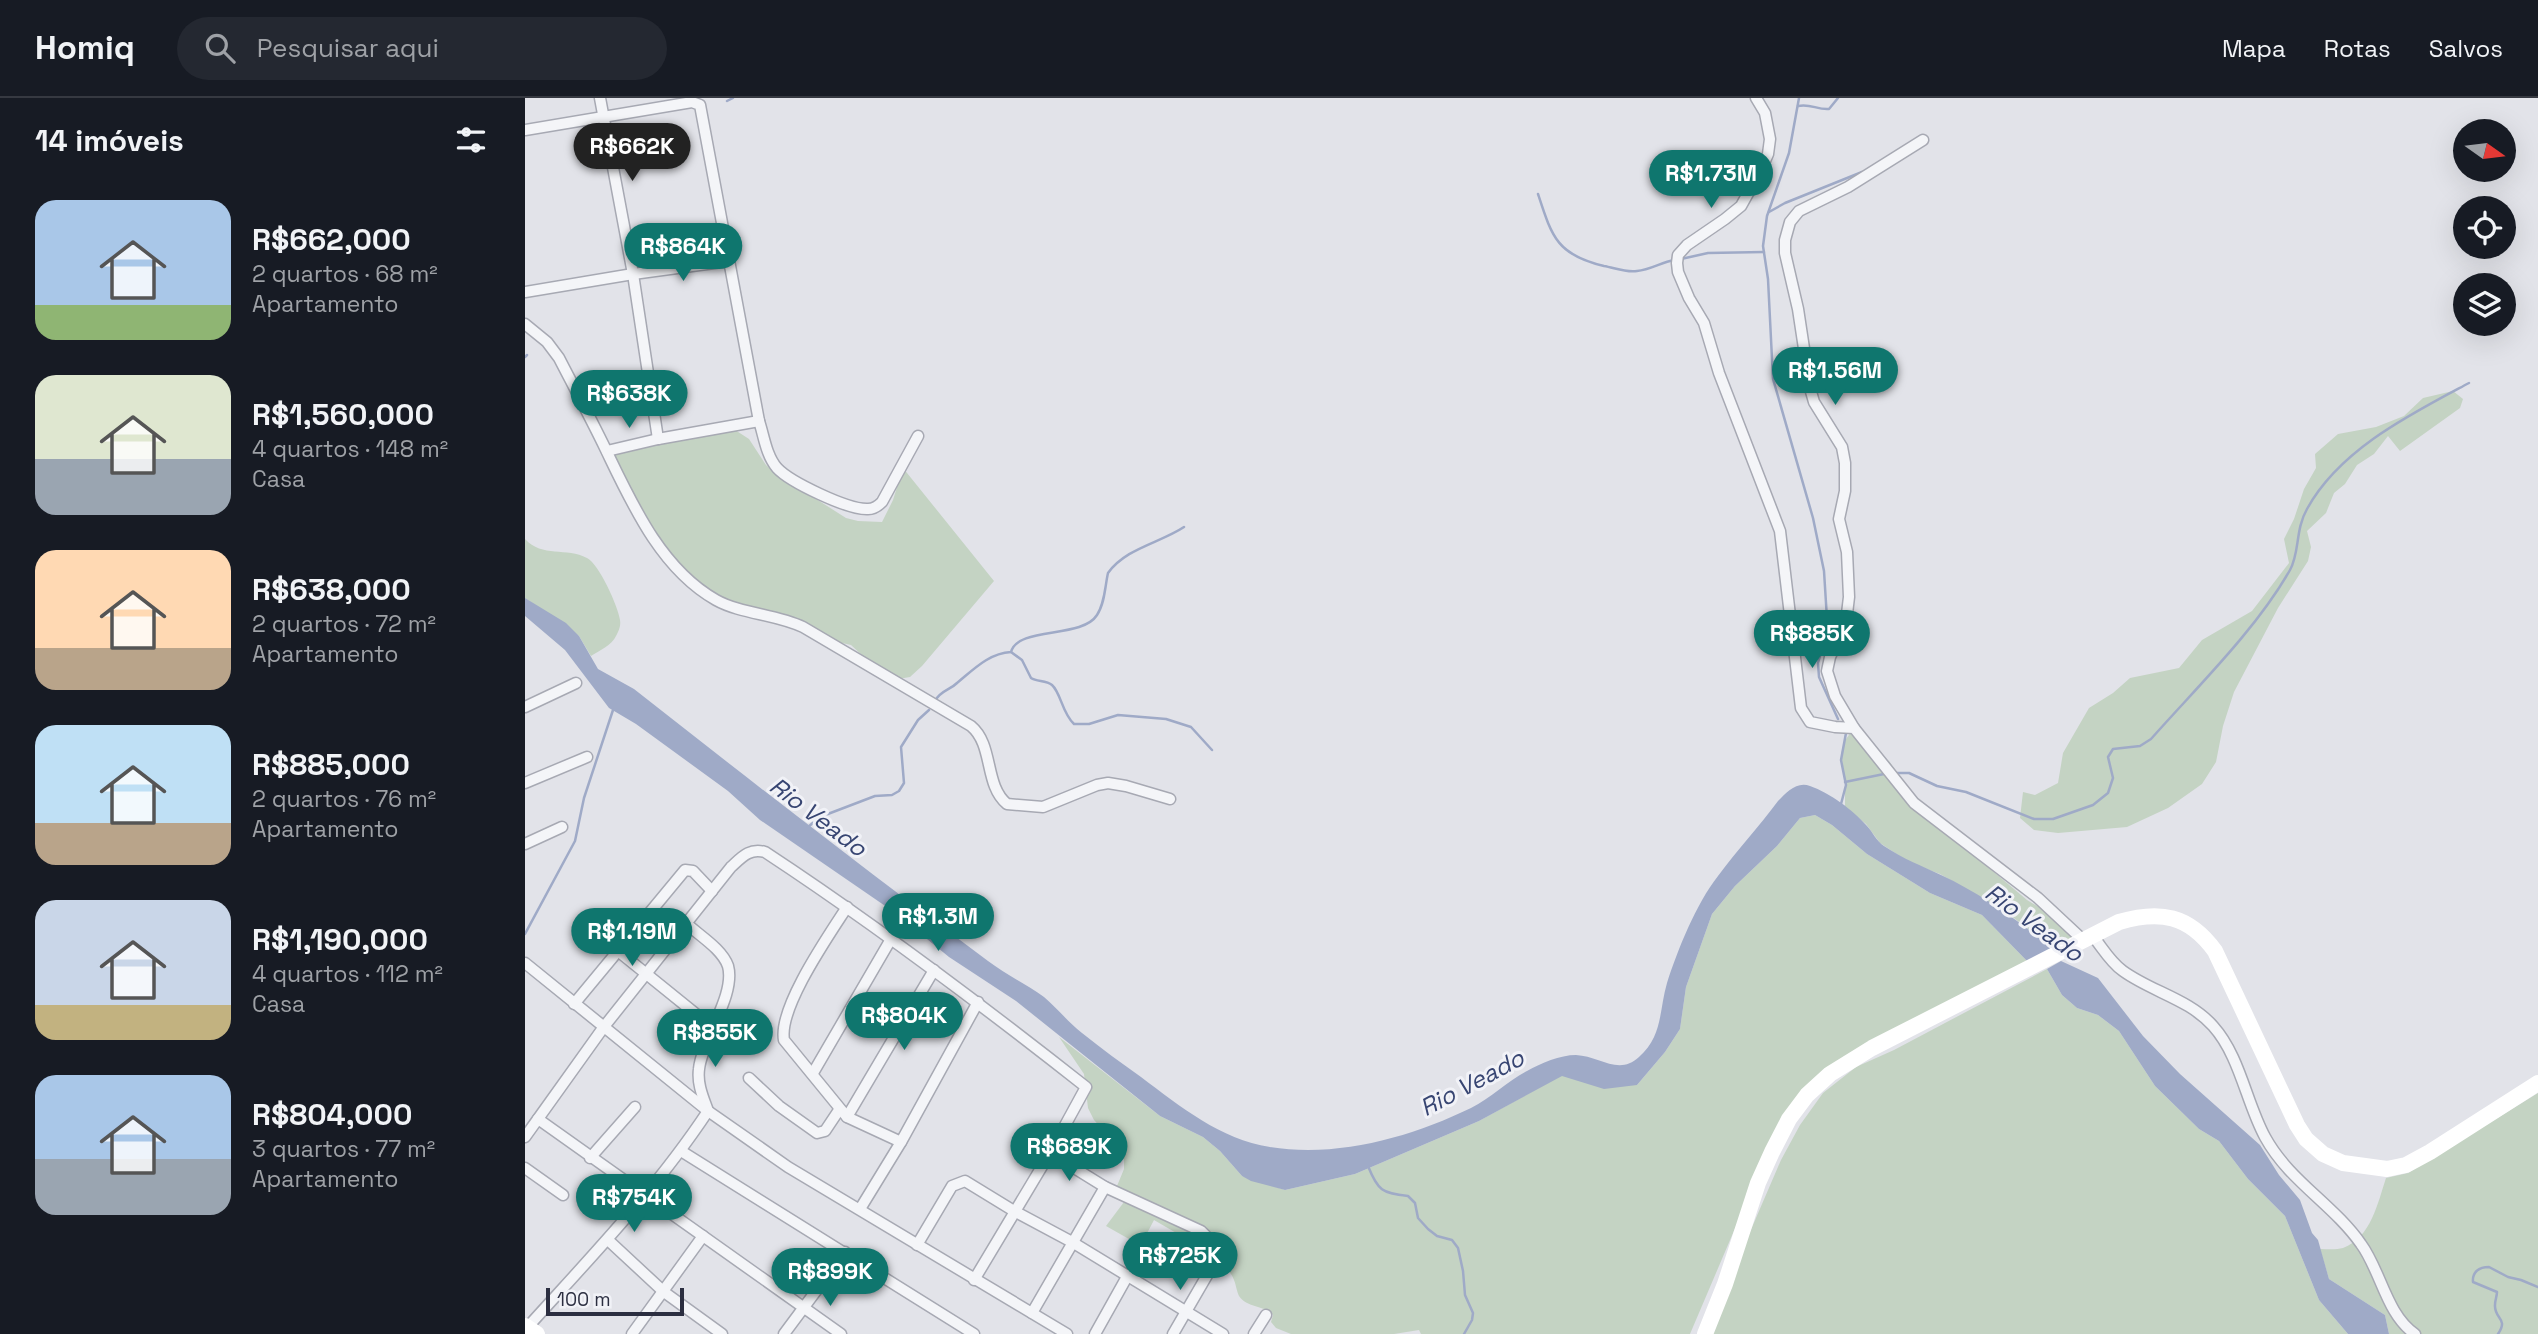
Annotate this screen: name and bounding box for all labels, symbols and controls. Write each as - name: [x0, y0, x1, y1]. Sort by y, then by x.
- search box: [177, 17, 667, 80]
- text: Homiq: [35, 27, 135, 69]
- icon: search: [201, 29, 239, 67]
- text: Pesquisar aqui: [257, 31, 439, 65]
- text: Mapa: [2222, 33, 2286, 64]
- text: Rotas: [2324, 33, 2391, 64]
- text: Salvos: [2429, 33, 2503, 64]
- north arrow: [2453, 119, 2517, 182]
- map controls: [2453, 119, 2516, 336]
- text: 14 imóveis: [35, 121, 184, 160]
- icon: filters: [452, 121, 490, 159]
- pin: R$662K: [575, 123, 689, 183]
- text: R$662K: [590, 131, 674, 161]
- pin: R$1.73M: [1646, 150, 1776, 210]
- text: R$1.73M: [1665, 158, 1757, 188]
- button: locate: [2453, 196, 2516, 259]
- text: R$662,000: [252, 220, 411, 259]
- pin: R$864K: [626, 223, 740, 283]
- icon: home: [91, 228, 175, 312]
- text: R$864K: [640, 231, 726, 261]
- text: 2 quartos · 68 m²: [252, 259, 438, 289]
- button: layers: [2453, 273, 2516, 336]
- text: Apartamento: [252, 289, 399, 319]
- pin: R$1.56M: [1770, 348, 1900, 407]
- text: R$1.56M: [1788, 355, 1882, 385]
- pin: R$638K: [572, 370, 686, 430]
- text: R$638K: [587, 378, 671, 408]
- text: R$1,560,000: [252, 395, 434, 434]
- icon: home: [91, 403, 175, 487]
- text: 4 quartos · 148 m²: [252, 434, 448, 464]
- text: Casa: [252, 464, 305, 494]
- text: R$638,000: [252, 570, 411, 609]
- icon: home: [91, 578, 175, 662]
- text: 2 quartos · 72 m²: [252, 609, 436, 639]
- pin: R$885K: [1755, 610, 1869, 670]
- text: R$885K: [1770, 618, 1854, 648]
- text: Apartamento: [252, 639, 399, 669]
- text: R$885,000: [252, 745, 410, 784]
- icon: home: [91, 753, 175, 837]
- water label: Rio Veado: [764, 770, 874, 864]
- text: 2 quartos · 76 m²: [252, 784, 436, 814]
- text: Apartamento: [252, 814, 399, 844]
- water label: Rio Veado: [1979, 877, 2090, 969]
- pin: R$1.3M: [881, 894, 995, 953]
- text: R$1.3M: [898, 901, 978, 931]
- pin: R$1.19M: [567, 908, 697, 968]
- text: R$1.19M: [587, 916, 677, 946]
- text: R$1,190,000: [252, 920, 428, 959]
- icon: home: [91, 928, 175, 1012]
- text: 4 quartos · 112 m²: [252, 959, 443, 989]
- text: Casa: [252, 989, 305, 1019]
- pin: R$804K: [847, 992, 961, 1052]
- text: R$804K: [861, 1000, 947, 1030]
- pin: R$855K: [658, 1010, 772, 1069]
- text: R$855K: [673, 1017, 757, 1047]
- water label: Rio Veado: [1414, 1042, 1530, 1123]
- text: R$804,000: [252, 1095, 412, 1134]
- icon: home: [91, 1103, 175, 1187]
- pin: R$689K: [1012, 1124, 1126, 1183]
- text: R$689K: [1026, 1131, 1112, 1161]
- text: 3 quartos · 77 m²: [252, 1134, 435, 1164]
- text: Apartamento: [252, 1164, 399, 1194]
- pin: R$754K: [577, 1174, 691, 1234]
- text: R$754K: [592, 1182, 676, 1212]
- pin: R$725K: [1123, 1232, 1237, 1292]
- text: R$725K: [1139, 1240, 1221, 1270]
- pin: R$899K: [773, 1248, 887, 1308]
- text: R$899K: [787, 1256, 873, 1286]
- scale bar: [546, 1285, 684, 1317]
- text: 100 m: [557, 1287, 611, 1312]

